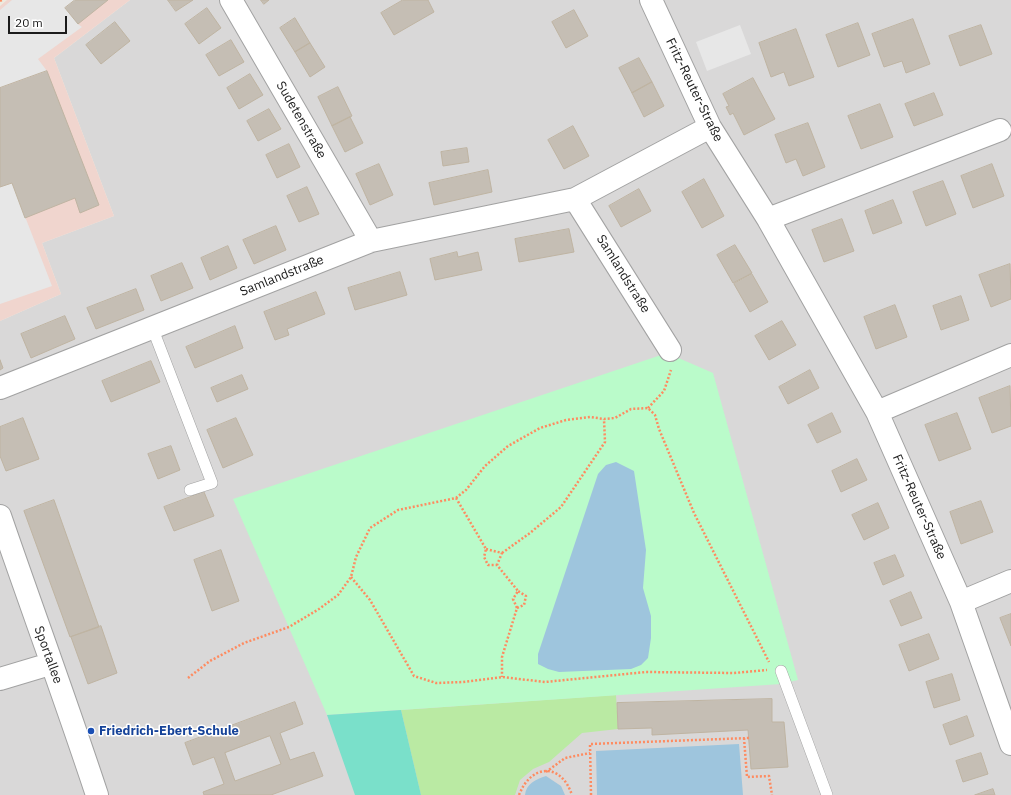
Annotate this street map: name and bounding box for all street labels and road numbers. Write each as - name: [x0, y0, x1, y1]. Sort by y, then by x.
- street label: Fritz-Reuter-Straße: [662, 36, 726, 144]
- street label: Sudetenstraße: [273, 79, 329, 161]
- street label: Samlandstraße: [593, 232, 653, 316]
- street label: Samlandstraße: [238, 252, 326, 300]
- street label: Fritz-Reuter-Straße: [889, 452, 949, 562]
- street label: Sportallee: [30, 624, 66, 686]

